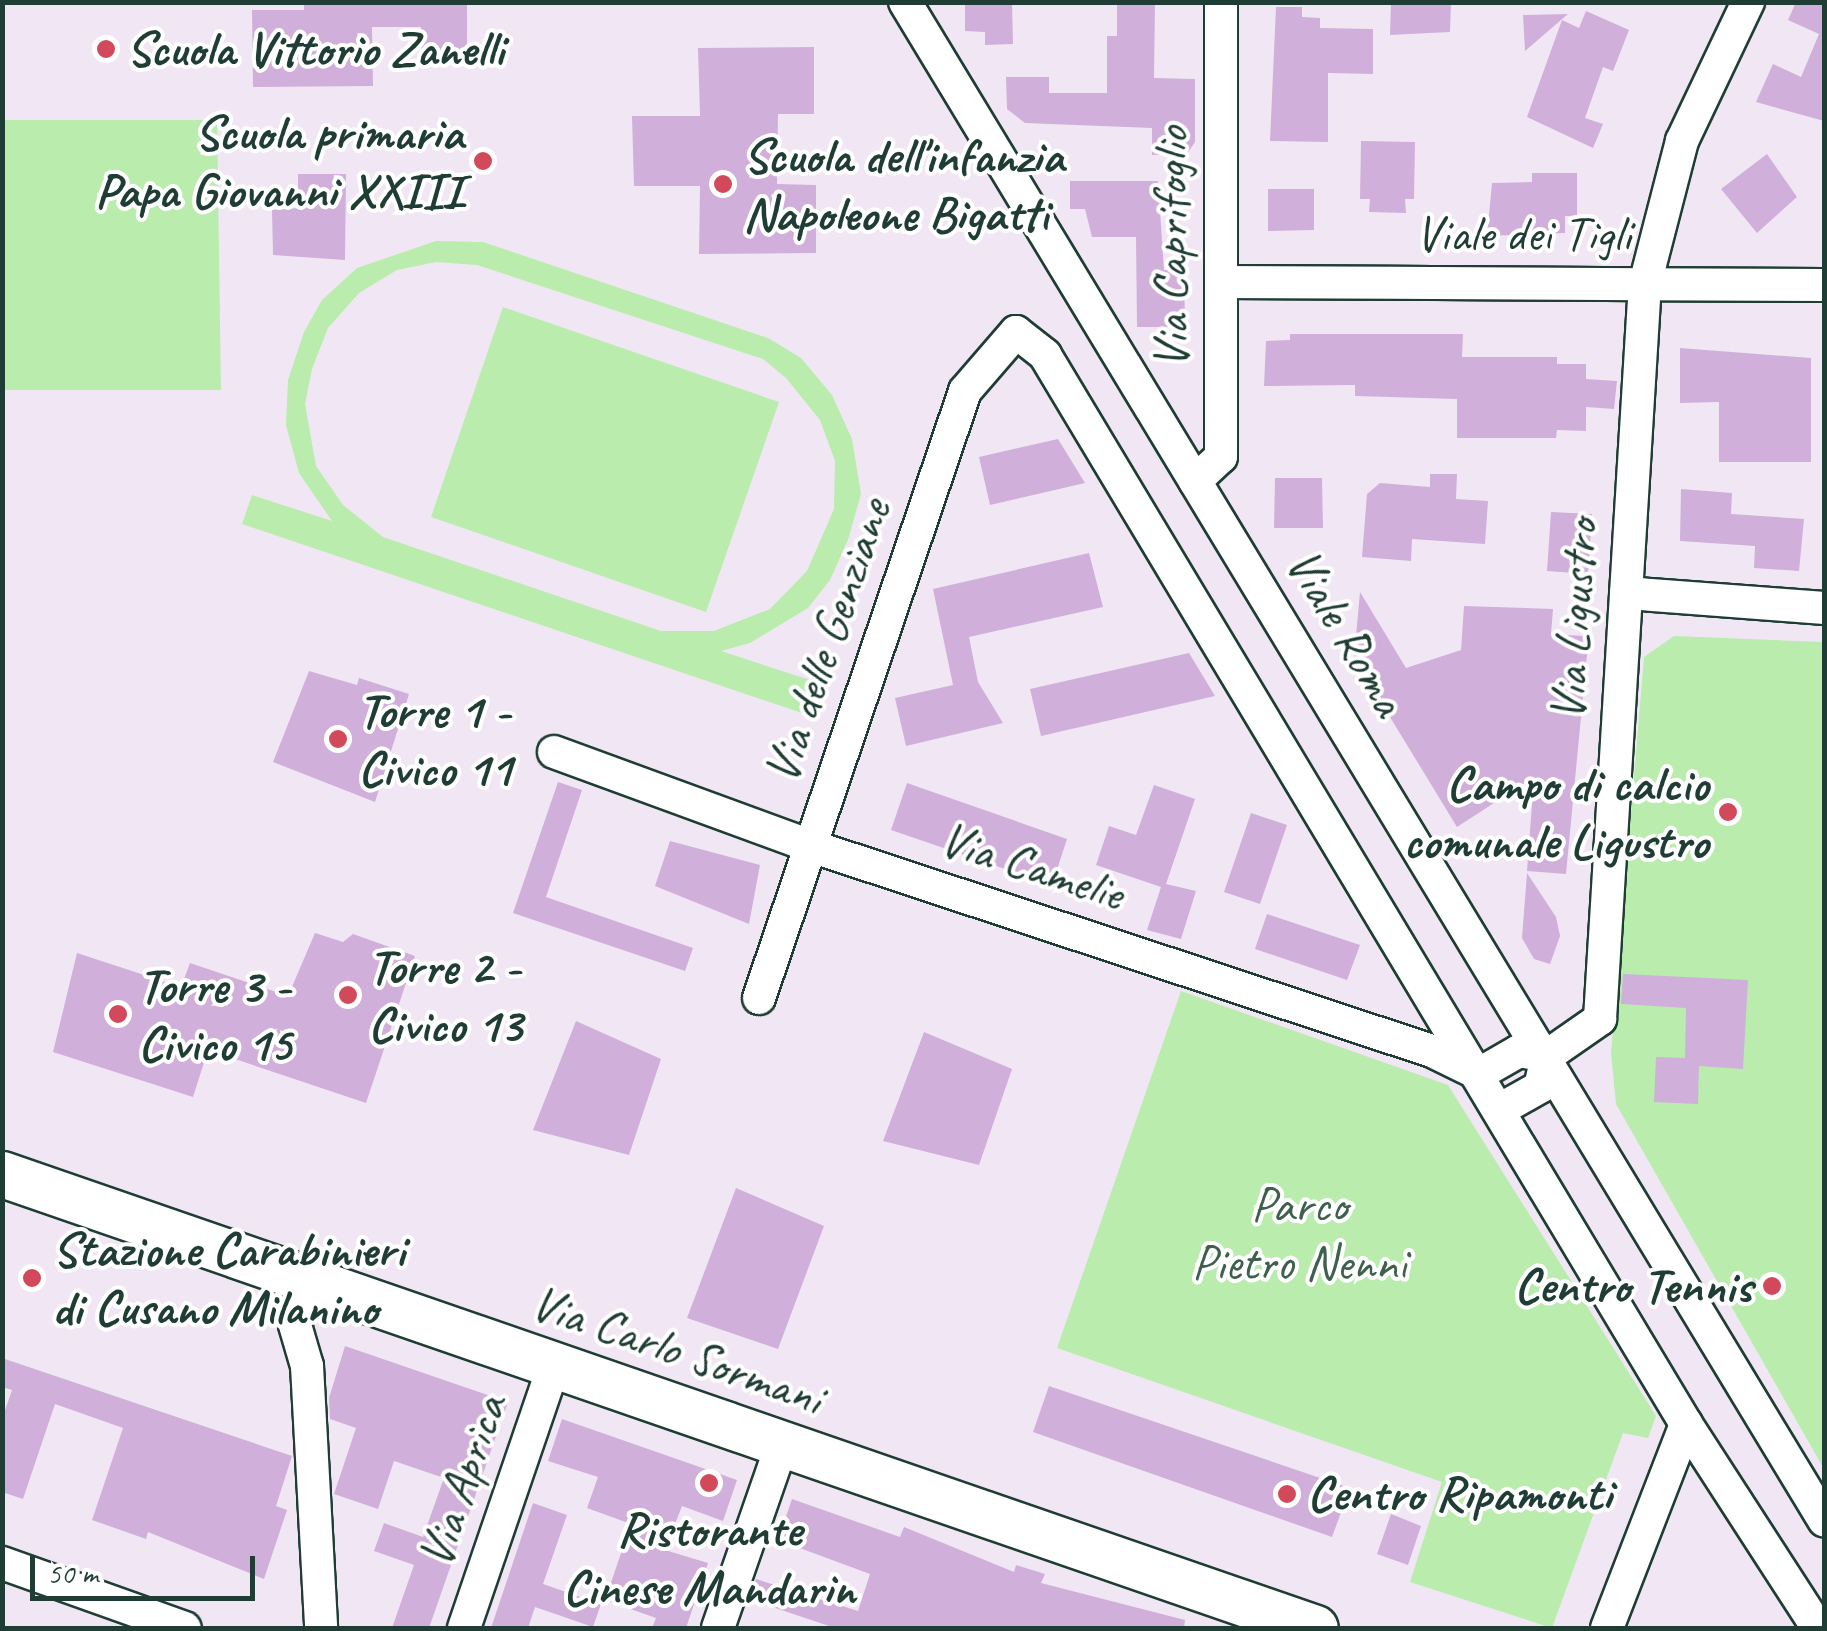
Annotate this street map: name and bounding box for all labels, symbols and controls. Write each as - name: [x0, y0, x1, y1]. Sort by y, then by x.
- place label: Scuola Vittorio Zanelli: [126, 19, 505, 79]
- marker: Scuola Vittorio Zanelli: [95, 38, 117, 60]
- place label: Scuola primaria Papa Giovanni XXIII: [95, 102, 463, 220]
- place label: Scuola dell'infanzia Napoleone Bigatti: [743, 125, 1063, 242]
- street label: Via Caprifoglio: [1141, 126, 1201, 370]
- marker: Scuola primaria Papa Giovanni XXIII: [472, 150, 494, 172]
- marker: Scuola dell'infanzia Napoleone Bigatti: [712, 173, 734, 195]
- street label: Viale dei Tigli: [1415, 204, 1631, 264]
- street label: Via delle Genziane: [751, 492, 903, 790]
- street label: Via Ligustro: [1537, 517, 1611, 723]
- street label: Viale Roma: [1273, 538, 1419, 726]
- place label: Torre 1 - Civico 11: [358, 680, 512, 798]
- marker: Torre 1 - Civico 11: [327, 728, 349, 750]
- place label: Campo di calcio comunale Ligustro: [1403, 753, 1708, 870]
- marker: Campo di calcio comunale Ligustro: [1717, 801, 1739, 823]
- street label: Via Camelie: [932, 808, 1132, 924]
- place label: Torre 2 - Civico 13: [368, 936, 522, 1054]
- place label: Torre 3 - Civico 15: [138, 955, 291, 1072]
- marker: Torre 2 - Civico 13: [337, 984, 359, 1006]
- marker: Torre 3 - Civico 15: [107, 1003, 129, 1025]
- park label: Parco Pietro Nenni: [1192, 1174, 1406, 1292]
- place label: Stazione Carabinieri di Cusano Milanino: [52, 1219, 406, 1336]
- place label: Centro Tennis: [1515, 1256, 1752, 1316]
- marker: Stazione Carabinieri di Cusano Milanino: [21, 1267, 43, 1289]
- street label: Via Carlo Sormani: [521, 1271, 833, 1429]
- marker: Centro Tennis: [1761, 1275, 1783, 1297]
- street label: Via Aprica: [405, 1388, 519, 1574]
- place label: Centro Ripamonti: [1307, 1464, 1610, 1524]
- marker: Ristorante Cinese Mandarin: [698, 1472, 720, 1494]
- marker: Centro Ripamonti: [1276, 1483, 1298, 1505]
- place label: Ristorante Cinese Mandarin: [563, 1499, 855, 1616]
- scale bar: [35, 1536, 260, 1598]
- text: 50 m: [47, 1554, 98, 1592]

